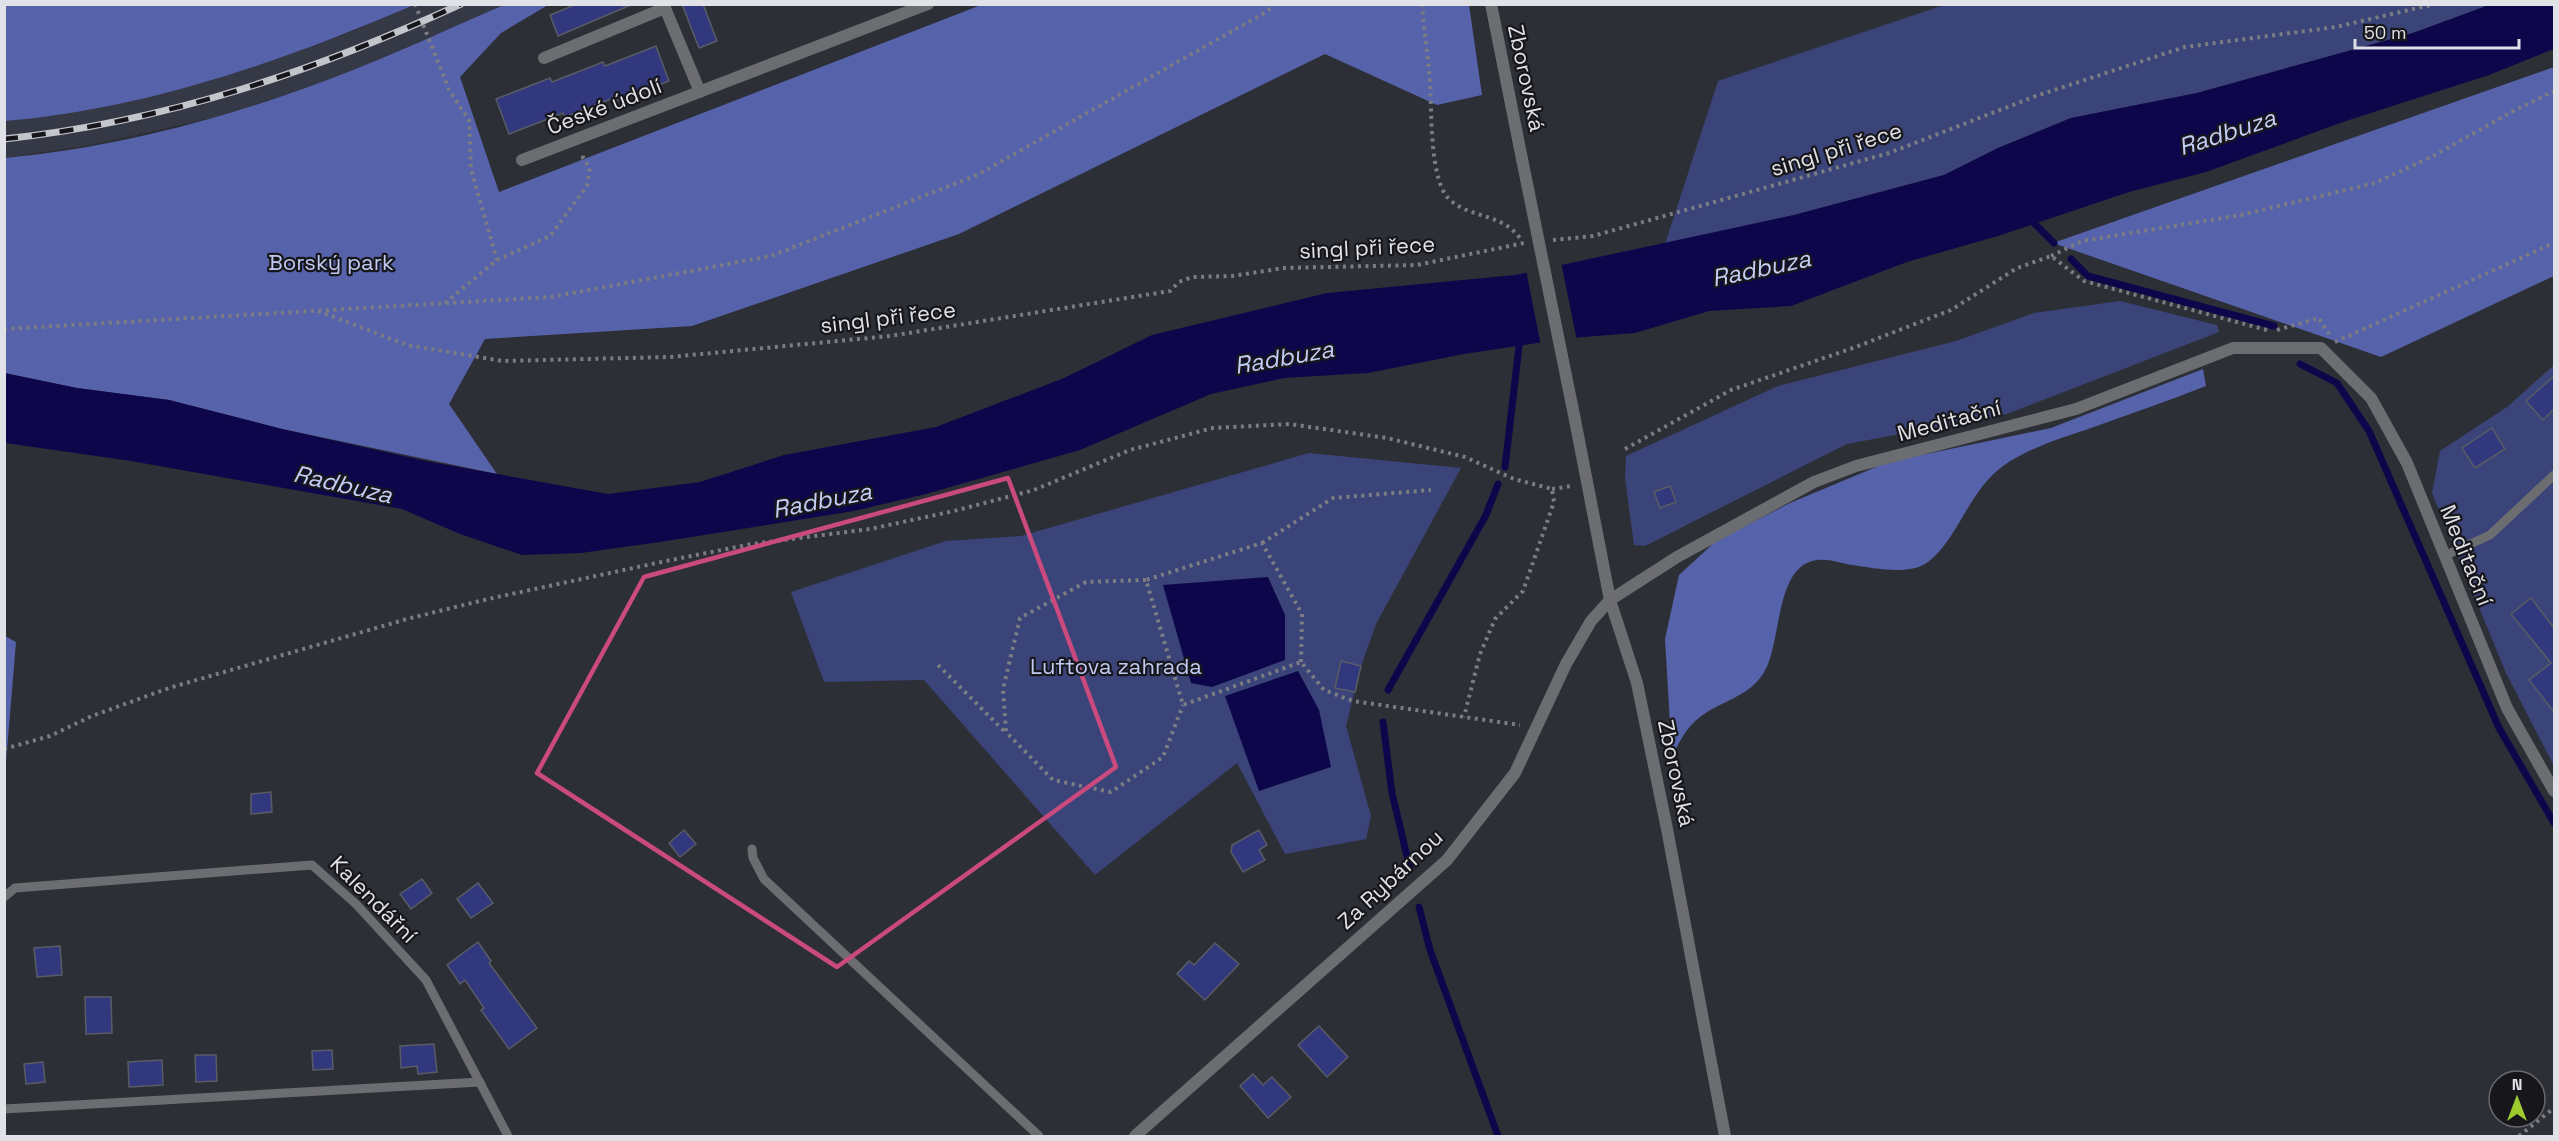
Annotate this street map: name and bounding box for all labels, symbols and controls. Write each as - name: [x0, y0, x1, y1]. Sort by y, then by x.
- scale bar: [2355, 12, 2518, 50]
- text: 50 m: [2364, 21, 2406, 44]
- street label: Zborovská: [1502, 22, 1552, 134]
- street label: České údolí: [543, 71, 666, 141]
- water label: Radbuza: [2174, 102, 2280, 162]
- street label: singl při řece: [1767, 116, 1905, 182]
- street label: singl při řece: [1298, 229, 1436, 265]
- water label: Radbuza: [1709, 242, 1814, 294]
- park label: Borský park: [268, 248, 394, 276]
- street label: singl při řece: [819, 295, 957, 339]
- water label: Radbuza: [1232, 333, 1336, 381]
- street label: Meditační: [1894, 393, 2004, 447]
- water label: Radbuza: [291, 458, 396, 510]
- water label: Radbuza: [770, 475, 874, 525]
- street label: Meditační: [2434, 501, 2500, 610]
- park label: Luftova zahrada: [1030, 652, 1202, 680]
- street label: Zborovská: [1652, 717, 1702, 829]
- street label: Za Rybárnou: [1331, 823, 1449, 935]
- street label: Kalendářní: [325, 850, 424, 949]
- north arrow: [2487, 1069, 2547, 1129]
- text: N: [2512, 1074, 2522, 1095]

